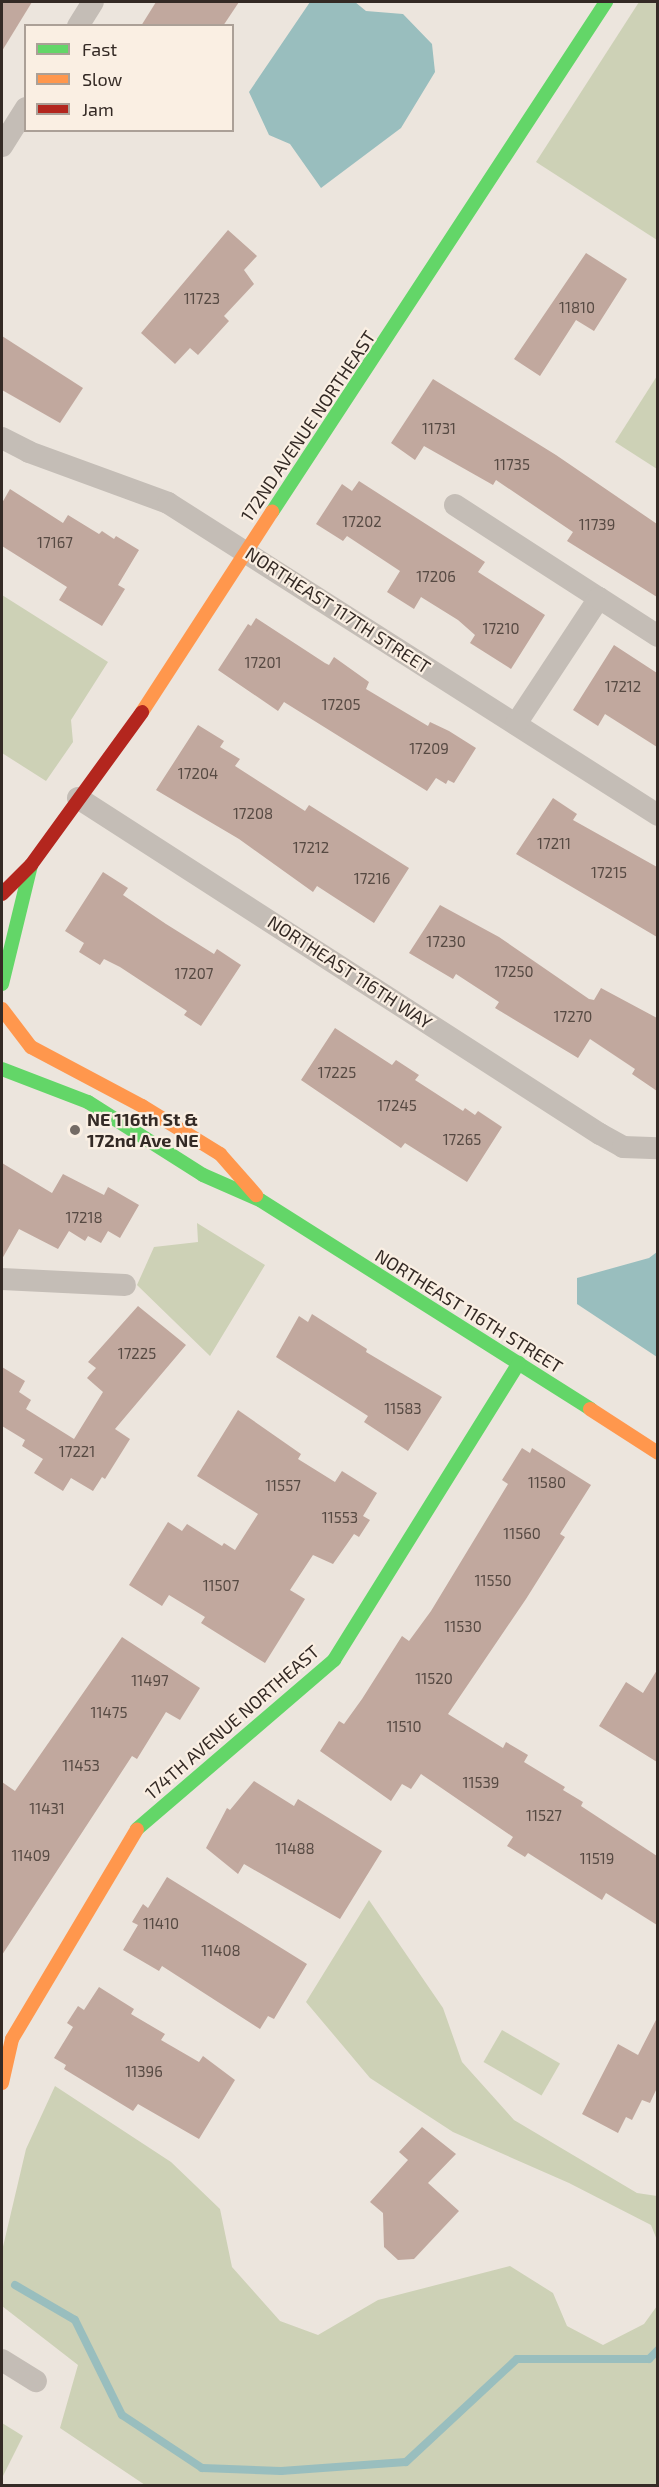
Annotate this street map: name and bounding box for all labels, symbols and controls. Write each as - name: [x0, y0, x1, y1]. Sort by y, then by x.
- legend: [24, 24, 234, 132]
- text: Fast: [82, 38, 117, 60]
- text: Slow: [82, 68, 122, 90]
- text: Jam: [82, 98, 114, 120]
- house number: 11723: [184, 290, 220, 308]
- house number: 11810: [559, 299, 595, 317]
- street label: 172ND AVENUE NORTHEAST: [236, 326, 380, 526]
- house number: 11731: [422, 420, 456, 438]
- house number: 11735: [494, 456, 530, 474]
- house number: 17202: [342, 513, 382, 531]
- house number: 11739: [579, 516, 615, 534]
- house number: 17167: [37, 534, 73, 552]
- street label: NORTHEAST 117TH STREET: [241, 542, 435, 678]
- house number: 17206: [416, 568, 456, 586]
- house number: 17210: [482, 620, 520, 638]
- house number: 17201: [244, 654, 282, 672]
- house number: 17212: [605, 678, 641, 696]
- house number: 17205: [321, 696, 361, 714]
- house number: 17209: [409, 740, 449, 758]
- house number: 17204: [178, 765, 218, 783]
- house number: 17208: [233, 805, 273, 823]
- house number: 17211: [537, 835, 571, 853]
- house number: 17212: [293, 839, 329, 857]
- house number: 17215: [591, 864, 627, 882]
- house number: 17216: [354, 870, 390, 888]
- street label: NORTHEAST 116TH WAY: [264, 911, 436, 1033]
- house number: 17230: [426, 933, 466, 951]
- house number: 17250: [494, 963, 534, 981]
- house number: 17207: [175, 965, 213, 983]
- house number: 17270: [554, 1008, 592, 1026]
- house number: 17225: [318, 1064, 356, 1082]
- house number: 17245: [377, 1097, 417, 1115]
- place label: NE 116th St & 172nd Ave NE: [87, 1109, 199, 1152]
- marker: NE 116th St & 172nd Ave NE: [68, 1123, 82, 1137]
- house number: 17265: [443, 1131, 481, 1149]
- house number: 17218: [65, 1209, 103, 1227]
- street label: NORTHEAST 116TH STREET: [371, 1244, 567, 1378]
- house number: 17225: [118, 1345, 156, 1363]
- house number: 11583: [384, 1400, 422, 1418]
- house number: 17221: [59, 1443, 95, 1461]
- house number: 11580: [528, 1474, 566, 1492]
- house number: 11557: [265, 1477, 301, 1495]
- house number: 11553: [322, 1509, 358, 1527]
- house number: 11560: [503, 1525, 541, 1543]
- house number: 11550: [474, 1572, 512, 1590]
- house number: 11507: [203, 1577, 239, 1595]
- house number: 11530: [444, 1618, 482, 1636]
- street label: 174TH AVENUE NORTHEAST: [140, 1640, 324, 1804]
- house number: 11520: [415, 1670, 453, 1688]
- house number: 11497: [131, 1672, 169, 1690]
- house number: 11475: [91, 1704, 127, 1722]
- house number: 11510: [387, 1718, 421, 1736]
- house number: 11453: [62, 1757, 100, 1775]
- house number: 11539: [463, 1774, 499, 1792]
- house number: 11431: [29, 1800, 65, 1818]
- house number: 11527: [526, 1807, 562, 1825]
- house number: 11488: [275, 1840, 315, 1858]
- house number: 11409: [12, 1847, 50, 1865]
- house number: 11519: [580, 1850, 614, 1868]
- house number: 11410: [143, 1915, 179, 1933]
- house number: 11408: [201, 1942, 241, 1960]
- house number: 11396: [125, 2063, 163, 2081]

